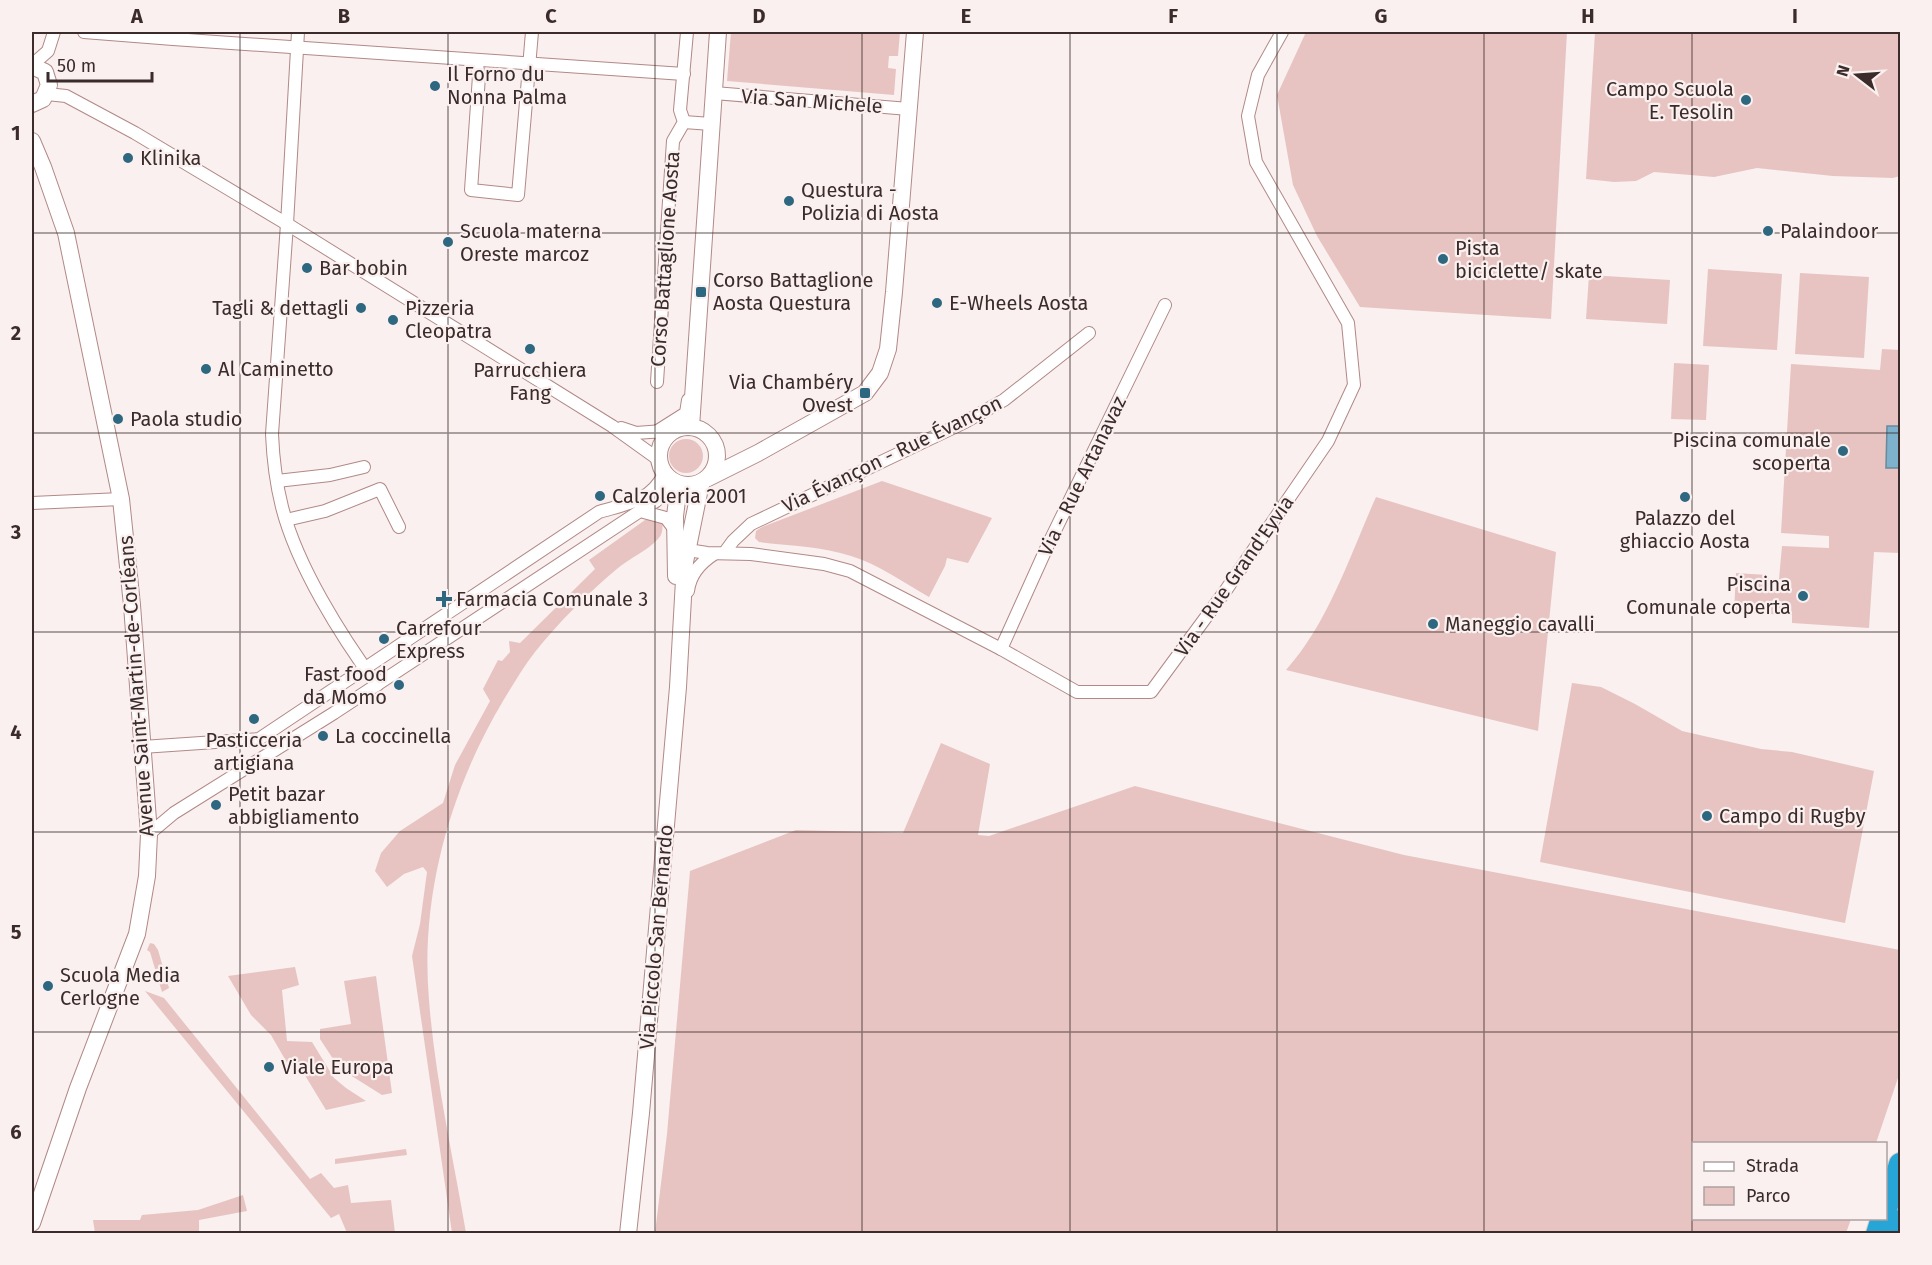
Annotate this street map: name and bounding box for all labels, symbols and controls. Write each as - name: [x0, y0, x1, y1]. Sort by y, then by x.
- text: A: [130, 4, 144, 28]
- text: B: [338, 4, 350, 28]
- text: C: [545, 4, 557, 28]
- text: D: [752, 4, 766, 28]
- text: E: [961, 4, 971, 28]
- text: F: [1168, 4, 1178, 28]
- text: G: [1375, 4, 1387, 28]
- text: H: [1581, 4, 1595, 28]
- text: I: [1792, 4, 1798, 28]
- scale bar: [48, 45, 152, 83]
- north arrow: [1827, 45, 1887, 105]
- text: 50 m: [57, 55, 96, 77]
- place label: Il Forno du Nonna Palma: [447, 62, 567, 109]
- text: N: [1832, 63, 1854, 79]
- place label: Campo Scuola E. Tesolin: [1606, 77, 1734, 124]
- marker: Il Forno du Nonna Palma: [428, 79, 442, 93]
- street label: Via San Michele: [740, 84, 884, 118]
- marker: Campo Scuola E. Tesolin: [1739, 93, 1753, 107]
- text: 1: [11, 121, 21, 145]
- place label: Klinika: [140, 146, 201, 170]
- street label: Corso Battaglione Aosta: [645, 150, 685, 368]
- marker: Klinika: [121, 151, 135, 165]
- place label: Questura - Polizia di Aosta: [801, 178, 939, 225]
- marker: Questura - Polizia di Aosta: [782, 194, 796, 208]
- place label: Scuola materna Oreste marcoz: [460, 219, 602, 266]
- place label: Palaindoor: [1780, 219, 1879, 243]
- marker: Palaindoor: [1761, 224, 1775, 238]
- marker: Scuola materna Oreste marcoz: [441, 235, 455, 249]
- place label: Pista biciclette/ skate: [1455, 236, 1603, 283]
- marker: Pista biciclette/ skate: [1436, 252, 1450, 266]
- place label: Bar bobin: [319, 256, 408, 280]
- marker: Bar bobin: [300, 261, 314, 275]
- place label: Corso Battaglione Aosta Questura: [713, 268, 873, 315]
- marker: Corso Battaglione Aosta Questura: [694, 285, 708, 299]
- place label: E-Wheels Aosta: [949, 291, 1088, 315]
- place label: Tagli & dettagli: [212, 296, 349, 320]
- place label: Pizzeria Cleopatra: [405, 296, 492, 343]
- marker: E-Wheels Aosta: [930, 296, 944, 310]
- marker: Tagli & dettagli: [354, 301, 368, 315]
- marker: Pizzeria Cleopatra: [386, 313, 400, 327]
- text: 2: [11, 321, 21, 345]
- marker: Parrucchiera Fang: [523, 342, 537, 356]
- place label: Al Caminetto: [218, 357, 334, 381]
- place label: Parrucchiera Fang: [473, 358, 587, 405]
- marker: Al Caminetto: [199, 362, 213, 376]
- place label: Via Chambéry Ovest: [729, 370, 854, 417]
- marker: Via Chambéry Ovest: [858, 386, 872, 400]
- street label: Via Évançon - Rue Évançon: [778, 390, 1006, 519]
- street label: Via - Rue Artanavaz: [1033, 392, 1131, 560]
- place label: Paola studio: [130, 407, 243, 431]
- marker: Paola studio: [111, 412, 125, 426]
- place label: Piscina comunale scoperta: [1673, 428, 1831, 475]
- marker: Piscina comunale scoperta: [1836, 444, 1850, 458]
- place label: Calzoleria 2001: [612, 484, 747, 508]
- marker: Calzoleria 2001: [593, 489, 607, 503]
- marker: Palazzo del ghiaccio Aosta: [1678, 490, 1692, 504]
- street label: Via - Rue Grand'Eyvia: [1169, 491, 1299, 661]
- place label: Palazzo del ghiaccio Aosta: [1620, 506, 1750, 553]
- text: 3: [10, 520, 21, 544]
- street label: Avenue Saint-Martin-de-Corléans: [114, 535, 158, 837]
- place label: Piscina Comunale coperta: [1626, 572, 1791, 619]
- place label: Farmacia Comunale 3: [456, 587, 648, 611]
- marker: Piscina Comunale coperta: [1796, 589, 1810, 603]
- marker: Farmacia Comunale 3: [437, 592, 451, 606]
- place label: Maneggio cavalli: [1445, 612, 1595, 636]
- place label: Carrefour Express: [396, 616, 481, 663]
- marker: Maneggio cavalli: [1426, 617, 1440, 631]
- marker: Carrefour Express: [377, 632, 391, 646]
- place label: Fast food da Momo: [303, 662, 387, 709]
- marker: Fast food da Momo: [392, 678, 406, 692]
- marker: Pasticceria artigiana: [247, 712, 261, 726]
- text: 4: [10, 720, 22, 744]
- place label: La coccinella: [335, 724, 451, 748]
- place label: Pasticceria artigiana: [206, 728, 302, 775]
- marker: La coccinella: [316, 729, 330, 743]
- place label: Petit bazar abbigliamento: [228, 782, 359, 829]
- marker: Petit bazar abbigliamento: [209, 798, 223, 812]
- place label: Campo di Rugby: [1719, 804, 1866, 828]
- marker: Campo di Rugby: [1700, 809, 1714, 823]
- street label: Via Piccolo San Bernardo: [634, 823, 678, 1051]
- text: 5: [11, 920, 22, 944]
- place label: Scuola Media Cerlogne: [60, 963, 180, 1010]
- marker: Scuola Media Cerlogne: [41, 979, 55, 993]
- place label: Viale Europa: [281, 1055, 394, 1079]
- marker: Viale Europa: [262, 1060, 276, 1074]
- text: 6: [10, 1120, 22, 1144]
- legend: [1692, 1142, 1887, 1220]
- text: Strada: [1746, 1155, 1799, 1177]
- text: Parco: [1746, 1185, 1790, 1207]

